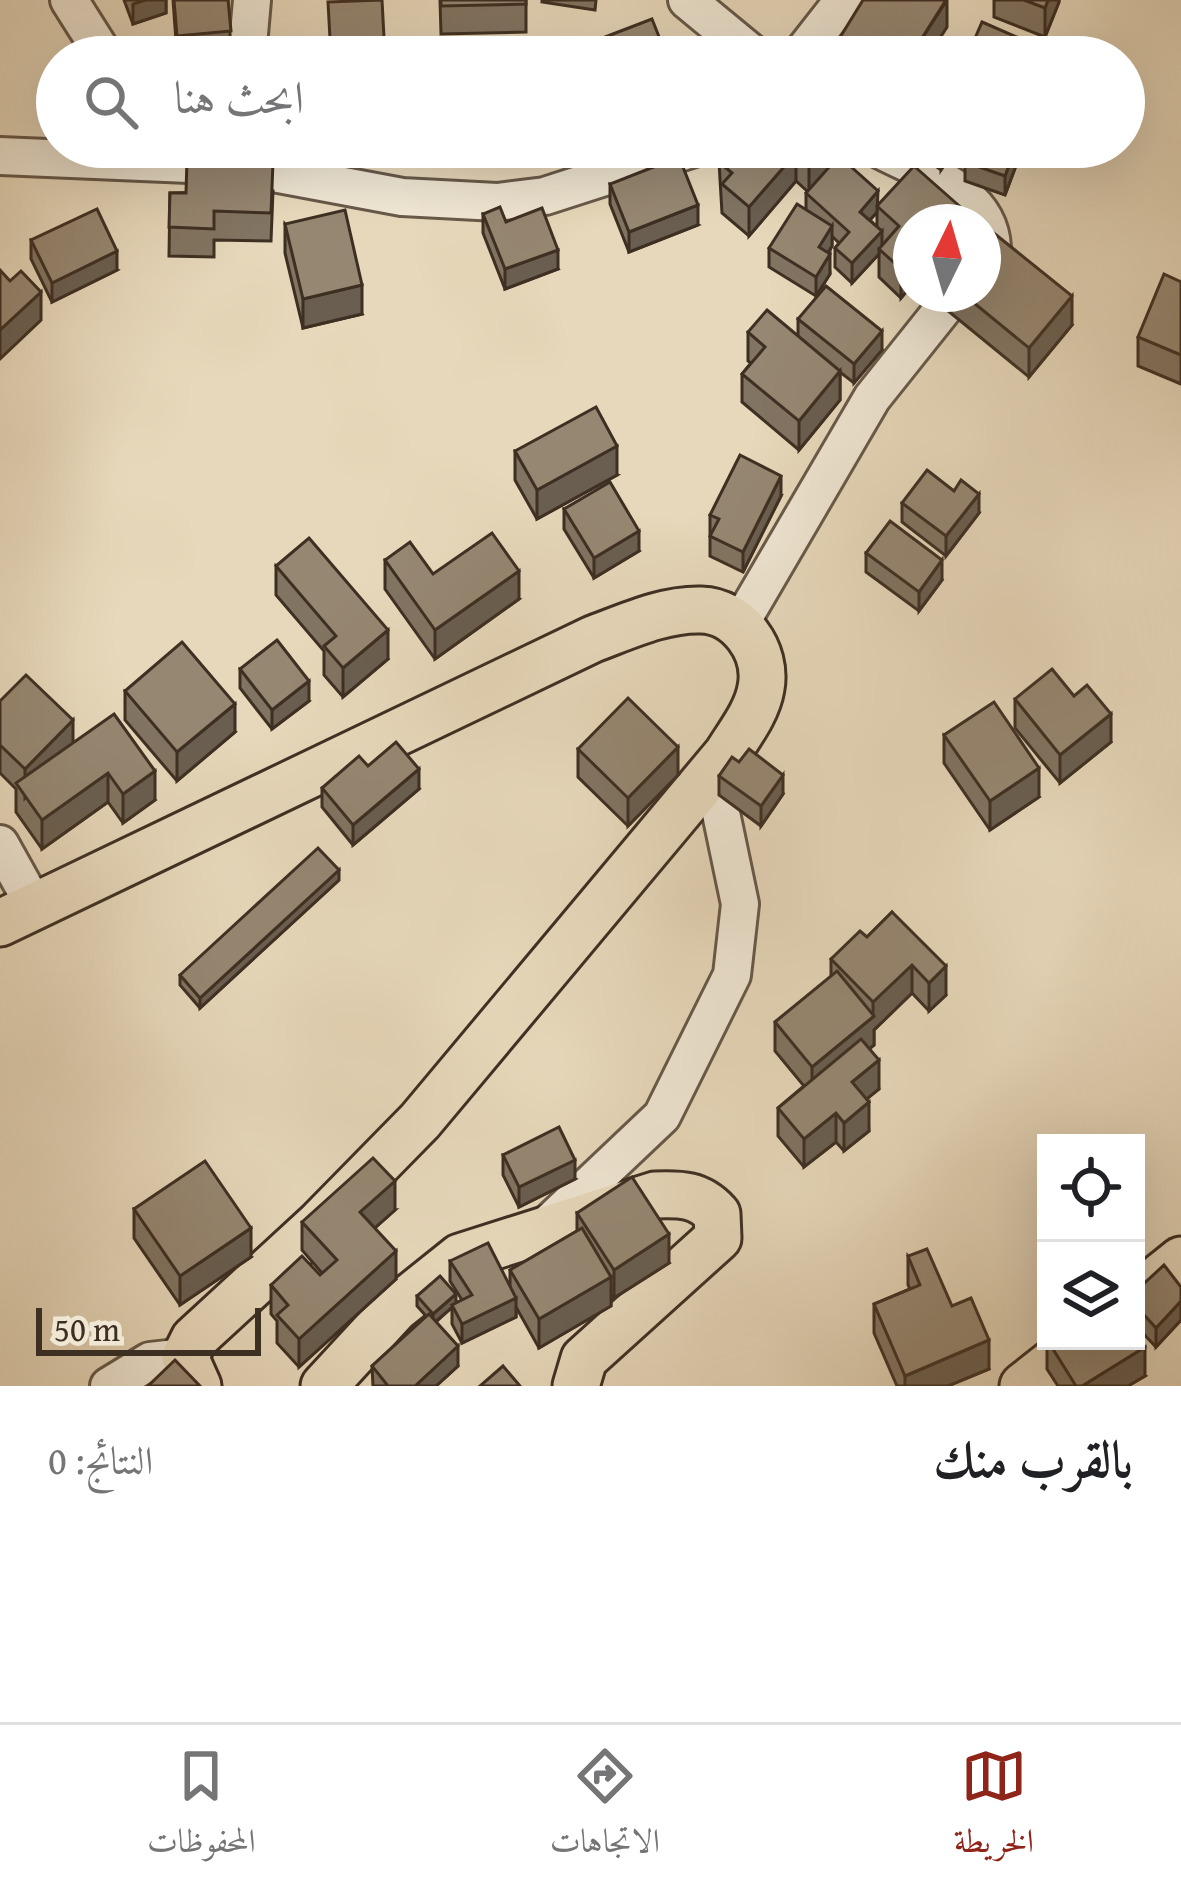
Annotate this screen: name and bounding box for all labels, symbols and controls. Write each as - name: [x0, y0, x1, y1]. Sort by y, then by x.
- search box: [36, 36, 1145, 168]
- text: ابحث هنا: [174, 64, 304, 129]
- icon: search: [78, 69, 144, 135]
- north arrow: [893, 204, 1001, 312]
- map controls: [1037, 1134, 1145, 1350]
- button: locate: [1037, 1134, 1145, 1242]
- button: layers: [1037, 1242, 1145, 1350]
- scale bar: [36, 1302, 261, 1355]
- text: 50 m: [54, 1305, 120, 1353]
- text: بالقرب منك: [933, 1421, 1133, 1496]
- text: النتائج: 0: [48, 1431, 153, 1488]
- tab: المحفوظات: [147, 1743, 256, 1873]
- tab: الاتجاهات: [550, 1743, 660, 1873]
- tab: الخريطة: [954, 1743, 1034, 1873]

